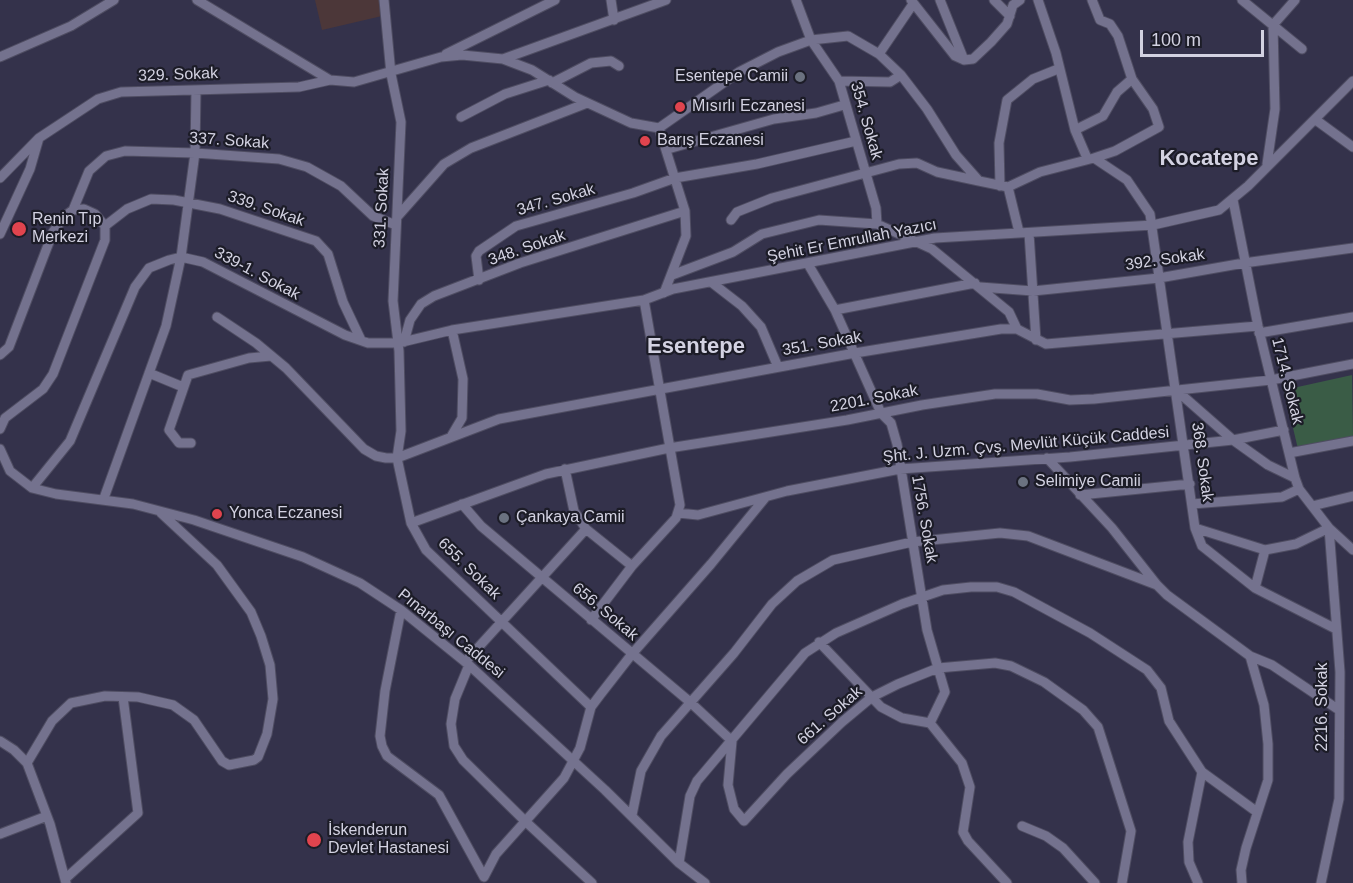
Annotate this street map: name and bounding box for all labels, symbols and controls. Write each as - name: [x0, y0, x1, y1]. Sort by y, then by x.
- scale bar: [1143, 18, 1268, 56]
- text: 100 m: [1151, 30, 1201, 50]
- street label: 329. Sokak: [138, 64, 218, 86]
- place label: Esentepe Camii: [675, 67, 788, 87]
- marker: Esentepe Camii: [793, 70, 807, 84]
- street label: 354. Sokak: [846, 80, 886, 162]
- place label: Mısırlı Eczanesi: [692, 97, 805, 117]
- marker: Mısırlı Eczanesi: [673, 100, 687, 114]
- street label: 337. Sokak: [188, 129, 270, 153]
- place label: Barış Eczanesi: [657, 131, 764, 151]
- marker: Barış Eczanesi: [638, 134, 652, 148]
- district label: Kocatepe: [1159, 146, 1259, 172]
- street label: 331. Sokak: [370, 168, 394, 248]
- street label: 347. Sokak: [515, 180, 597, 220]
- street label: 339. Sokak: [225, 187, 307, 231]
- place label: Renin Tıp Merkezi: [32, 210, 101, 248]
- street label: Şehit Er Emrullah Yazıcı: [766, 215, 938, 267]
- marker: Renin Tıp Merkezi: [10, 220, 28, 238]
- street label: 348. Sokak: [486, 226, 568, 270]
- street label: 339-1. Sokak: [211, 243, 303, 305]
- street label: 392. Sokak: [1124, 245, 1206, 275]
- street label: 351. Sokak: [781, 328, 863, 360]
- district label: Esentepe: [647, 334, 745, 360]
- street label: 1714. Sokak: [1267, 336, 1307, 426]
- street label: 2201. Sokak: [829, 381, 919, 417]
- street label: 368. Sokak: [1187, 421, 1217, 503]
- street label: Şht. J. Uzm. Çvş. Mevlüt Küçük Caddesi: [882, 423, 1170, 467]
- place label: Selimiye Camii: [1035, 472, 1141, 492]
- street label: 1756. Sokak: [907, 474, 941, 564]
- marker: Selimiye Camii: [1016, 475, 1030, 489]
- place label: Yonca Eczanesi: [229, 504, 342, 524]
- marker: Yonca Eczanesi: [210, 507, 224, 521]
- place label: Çankaya Camii: [516, 508, 624, 528]
- marker: Çankaya Camii: [497, 511, 511, 525]
- street label: 655. Sokak: [434, 534, 504, 604]
- street label: 656. Sokak: [568, 579, 642, 645]
- street label: Pınarbaşı Caddesi: [394, 585, 508, 683]
- street label: 2216. Sokak: [1313, 663, 1333, 751]
- street label: 661. Sokak: [793, 682, 867, 750]
- place label: İskenderun Devlet Hastanesi: [328, 821, 449, 859]
- marker: İskenderun Devlet Hastanesi: [305, 831, 323, 849]

